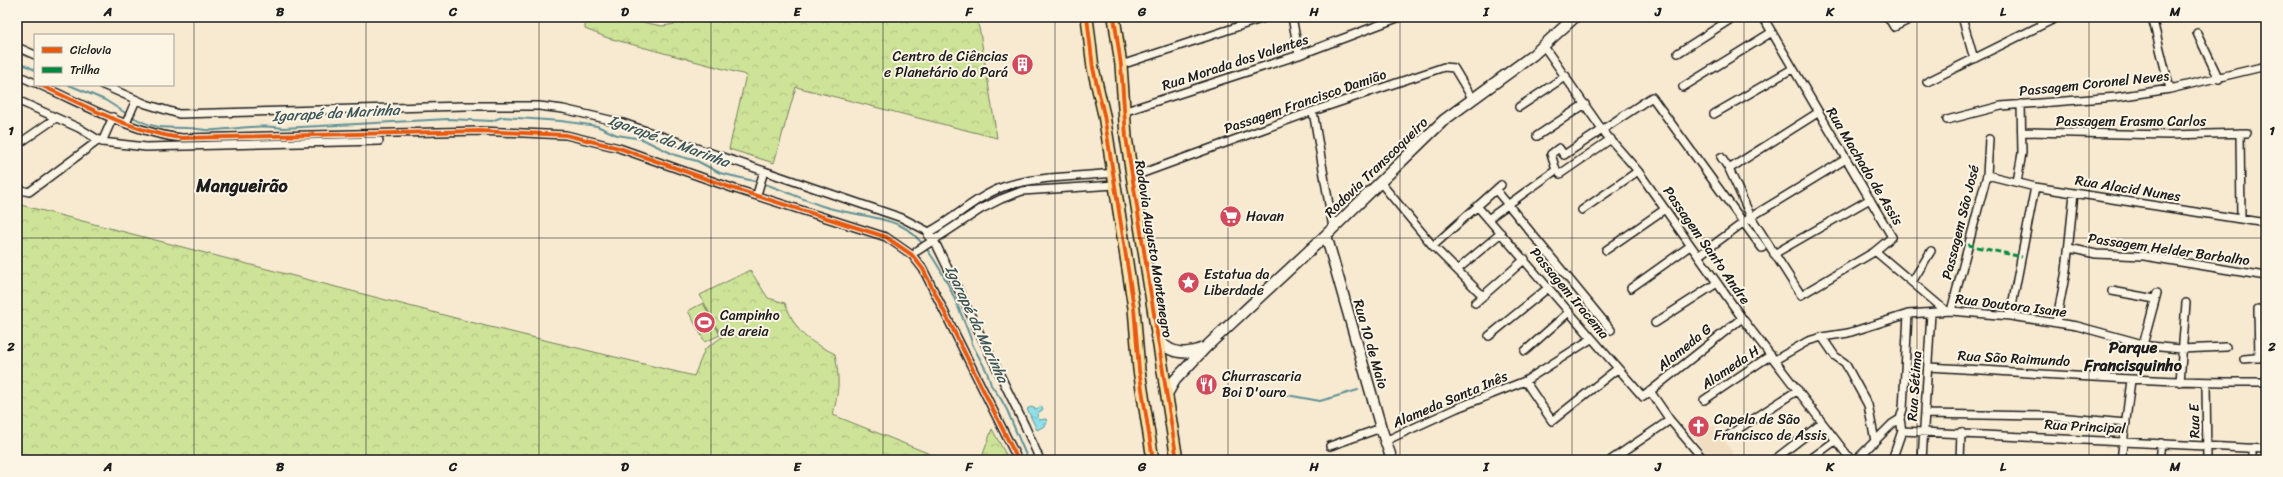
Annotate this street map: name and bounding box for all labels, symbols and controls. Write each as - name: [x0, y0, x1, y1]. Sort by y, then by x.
- text: A: [103, 0, 112, 23]
- text: B: [276, 0, 285, 23]
- text: C: [448, 0, 458, 23]
- text: D: [621, 0, 629, 23]
- text: E: [793, 0, 802, 23]
- text: F: [964, 0, 973, 23]
- text: G: [1137, 0, 1147, 23]
- text: H: [1308, 0, 1319, 23]
- text: I: [1482, 0, 1490, 23]
- text: J: [1654, 0, 1662, 23]
- text: K: [1825, 0, 1835, 23]
- text: L: [2000, 0, 2007, 23]
- text: M: [2169, 0, 2181, 23]
- street label: Rua Morada dos Valentes: [1158, 27, 1312, 98]
- legend: [34, 34, 174, 86]
- text: Ciclovia: [70, 39, 111, 61]
- place label: Centro de Ciências e Planetário do Pará: [884, 44, 1009, 85]
- building icon: Centro de Ciências e Planetário do Pará: [1010, 51, 1036, 77]
- text: Trilha: [70, 59, 101, 81]
- street label: Passagem Francisco Damião: [1221, 62, 1390, 141]
- street label: Passagem Coronel Neves: [2018, 63, 2171, 104]
- water label: Igarapé da Marinha: [271, 97, 402, 129]
- street label: Rua Machado de Assis: [1819, 102, 1910, 231]
- water label: Igarapé da Marinha: [604, 107, 735, 175]
- street label: Passagem Erasmo Carlos: [2056, 109, 2207, 134]
- street label: Rodovia Transcoqueiro: [1318, 111, 1434, 224]
- text: 1: [8, 119, 14, 142]
- text: 1: [2269, 119, 2275, 142]
- street label: Rodovia Augusto Montenegro: [1127, 159, 1180, 340]
- street label: Passagem São José: [1934, 162, 1987, 282]
- street label: Rua Alacid Nunes: [2073, 168, 2183, 209]
- district label: Mangueirão: [195, 170, 289, 202]
- street label: Passagem Santo Andre: [1656, 181, 1757, 310]
- supermarket icon: Havan: [1217, 203, 1243, 229]
- place label: Havan: [1246, 204, 1284, 229]
- street label: Passagem Helder Barbalho: [2086, 226, 2252, 273]
- street label: Passagem Iracema: [1523, 242, 1616, 345]
- water label: Igarapé da Marinha: [938, 260, 1016, 388]
- place label: Estatua da Liberdade: [1204, 262, 1270, 303]
- place icon: Estatua da Liberdade: [1175, 269, 1201, 295]
- street label: Rua Doutora Isane: [1954, 286, 2068, 325]
- street label: Rua 10 de Maio: [1346, 296, 1395, 392]
- place label: Campinho de areia: [720, 303, 780, 344]
- sports icon: Campinho de areia: [691, 310, 717, 336]
- street label: Alameda G: [1650, 317, 1718, 378]
- district label: Parque Francisquinho: [2083, 333, 2183, 380]
- text: 2: [6, 335, 15, 358]
- text: 2: [2267, 335, 2276, 358]
- street label: Alameda H: [1695, 339, 1765, 397]
- street label: Rua São Raimundo: [1957, 343, 2071, 374]
- street label: Rua Sétima: [1900, 350, 1929, 422]
- place label: Churrascaria Boi D'ouro: [1222, 364, 1302, 405]
- street label: Alameda Santa Inês: [1388, 364, 1512, 435]
- restaurant icon: Churrascaria Boi D'ouro: [1194, 371, 1220, 397]
- street label: Rua E: [2182, 402, 2207, 438]
- place label: Capela de São Francisco de Assis: [1714, 407, 1827, 448]
- street label: Rua Principal: [2044, 412, 2127, 441]
- church icon: Capela de São Francisco de Assis: [1686, 414, 1712, 440]
- text: A: [103, 455, 112, 477]
- text: B: [276, 455, 285, 477]
- text: C: [448, 455, 458, 477]
- text: D: [621, 455, 629, 477]
- text: E: [793, 455, 802, 477]
- text: F: [964, 455, 973, 477]
- text: G: [1137, 455, 1147, 477]
- text: H: [1308, 455, 1319, 477]
- text: I: [1482, 455, 1490, 477]
- text: J: [1654, 455, 1662, 477]
- text: K: [1825, 455, 1835, 477]
- text: L: [2000, 455, 2007, 477]
- text: M: [2169, 455, 2181, 477]

